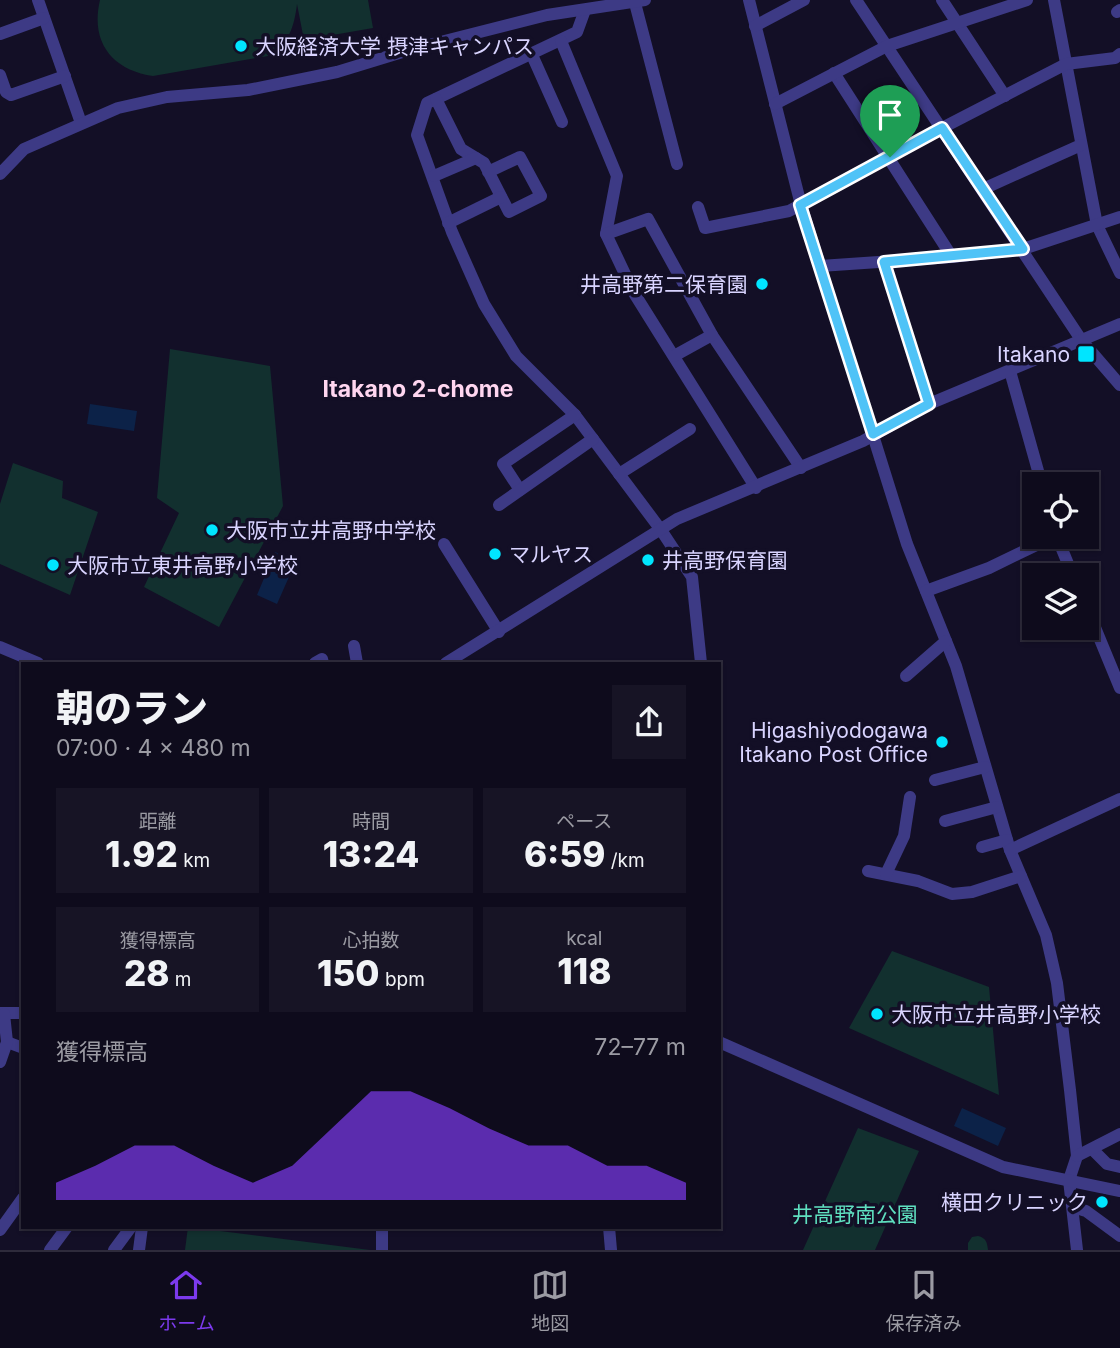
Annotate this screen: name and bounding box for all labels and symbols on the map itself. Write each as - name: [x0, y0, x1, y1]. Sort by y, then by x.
- place label: 大阪経済大学 摂津キャンパス: [255, 34, 534, 59]
- marker: 大阪経済大学 摂津キャンパス: [233, 38, 249, 54]
- pin: [860, 85, 920, 157]
- place label: 井高野第二保育園: [580, 272, 748, 297]
- marker: 井高野第二保育園: [754, 276, 770, 292]
- place label: Itakano: [997, 342, 1070, 367]
- marker: Itakano: [1076, 344, 1096, 364]
- district label: Itakano 2-chome: [322, 375, 514, 403]
- place label: 大阪市立井高野中学校: [226, 518, 436, 543]
- marker: 大阪市立井高野中学校: [204, 522, 220, 538]
- place label: マルヤス: [509, 542, 593, 567]
- marker: マルヤス: [487, 546, 503, 562]
- place label: 井高野保育園: [662, 548, 788, 573]
- marker: 井高野保育園: [640, 552, 656, 568]
- place label: 大阪市立東井高野小学校: [67, 553, 298, 578]
- marker: 大阪市立東井高野小学校: [45, 557, 61, 573]
- place label: Higashiyodogawa Itakano Post Office: [739, 718, 928, 767]
- marker: Higashiyodogawa Itakano Post Office: [934, 734, 950, 750]
- place label: 大阪市立井高野小学校: [891, 1002, 1101, 1027]
- marker: 大阪市立井高野小学校: [869, 1006, 885, 1022]
- place label: 横田クリニック: [941, 1190, 1088, 1215]
- marker: 横田クリニック: [1094, 1194, 1110, 1210]
- park label: 井高野南公園: [792, 1202, 918, 1227]

